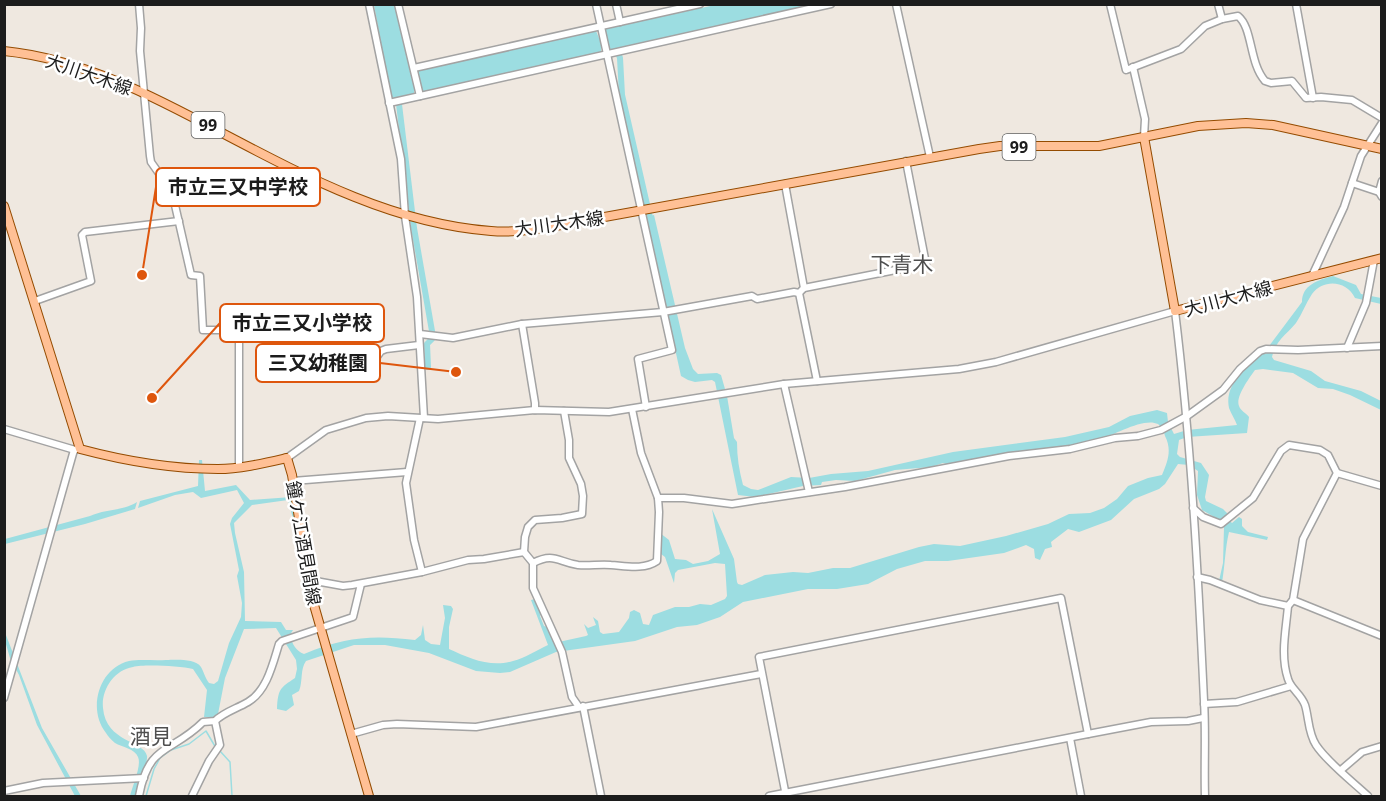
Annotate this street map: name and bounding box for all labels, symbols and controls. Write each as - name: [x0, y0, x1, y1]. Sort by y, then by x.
- street label: 大川大木線: [43, 48, 135, 100]
- road number: 99: [192, 112, 224, 138]
- road number: 99: [1002, 134, 1036, 160]
- callout: 市立三又中学校: [156, 168, 320, 206]
- text: 市立三又中学校: [168, 173, 308, 200]
- street label: 大川大木線: [513, 205, 605, 241]
- district label: 下青木: [871, 250, 934, 278]
- street label: 大川大木線: [1181, 275, 1275, 321]
- callout: 市立三又小学校: [220, 304, 384, 342]
- text: 市立三又小学校: [232, 309, 372, 336]
- callout: 三又幼稚園: [256, 344, 380, 382]
- text: 三又幼稚園: [268, 349, 368, 376]
- street label: 鐘ケ江酒見間線: [281, 479, 327, 607]
- district label: 酒見: [130, 722, 172, 750]

